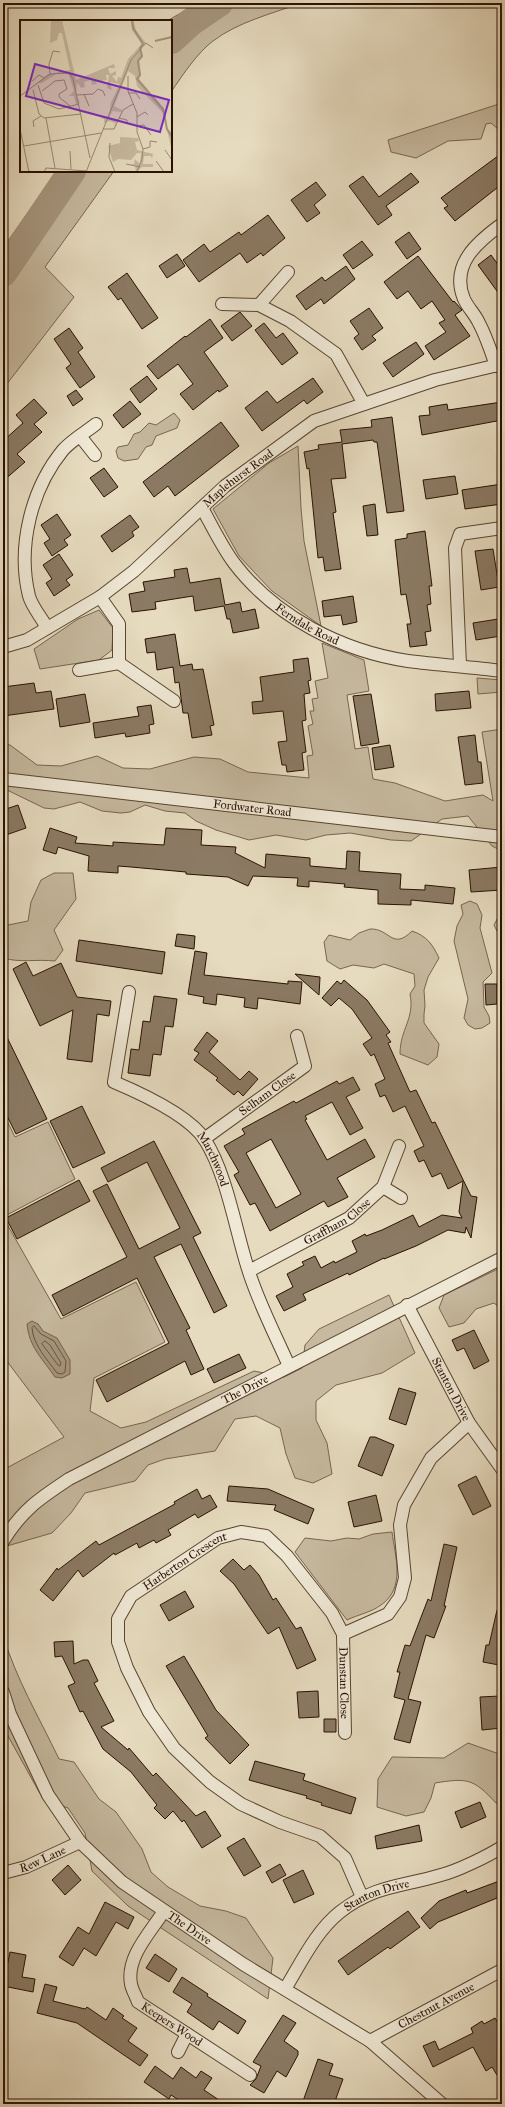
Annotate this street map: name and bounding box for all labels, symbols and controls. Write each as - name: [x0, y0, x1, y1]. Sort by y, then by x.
- inset map: [20, 20, 172, 172]
- street label: Maplehurst Road: [200, 446, 276, 510]
- street label: Ferndale Road: [273, 600, 341, 648]
- street label: Fordwater Road: [212, 796, 292, 819]
- street label: Selham Close: [236, 1068, 298, 1118]
- street label: Marchwood: [194, 1128, 232, 1188]
- street label: Graffham Close: [301, 1195, 373, 1248]
- street label: Stanton Drive: [429, 1355, 474, 1423]
- street label: The Drive: [219, 1372, 270, 1407]
- street label: Harberton Crescent: [140, 1529, 229, 1593]
- street label: Dunstan Close: [336, 1647, 352, 1719]
- street label: Rew Lane: [18, 1843, 68, 1875]
- street label: Stanton Drive: [341, 1876, 411, 1914]
- street label: The Drive: [165, 1908, 214, 1948]
- street label: Chestnut Avenue: [396, 1979, 476, 2032]
- street label: Keepers Wood: [139, 1999, 205, 2049]

